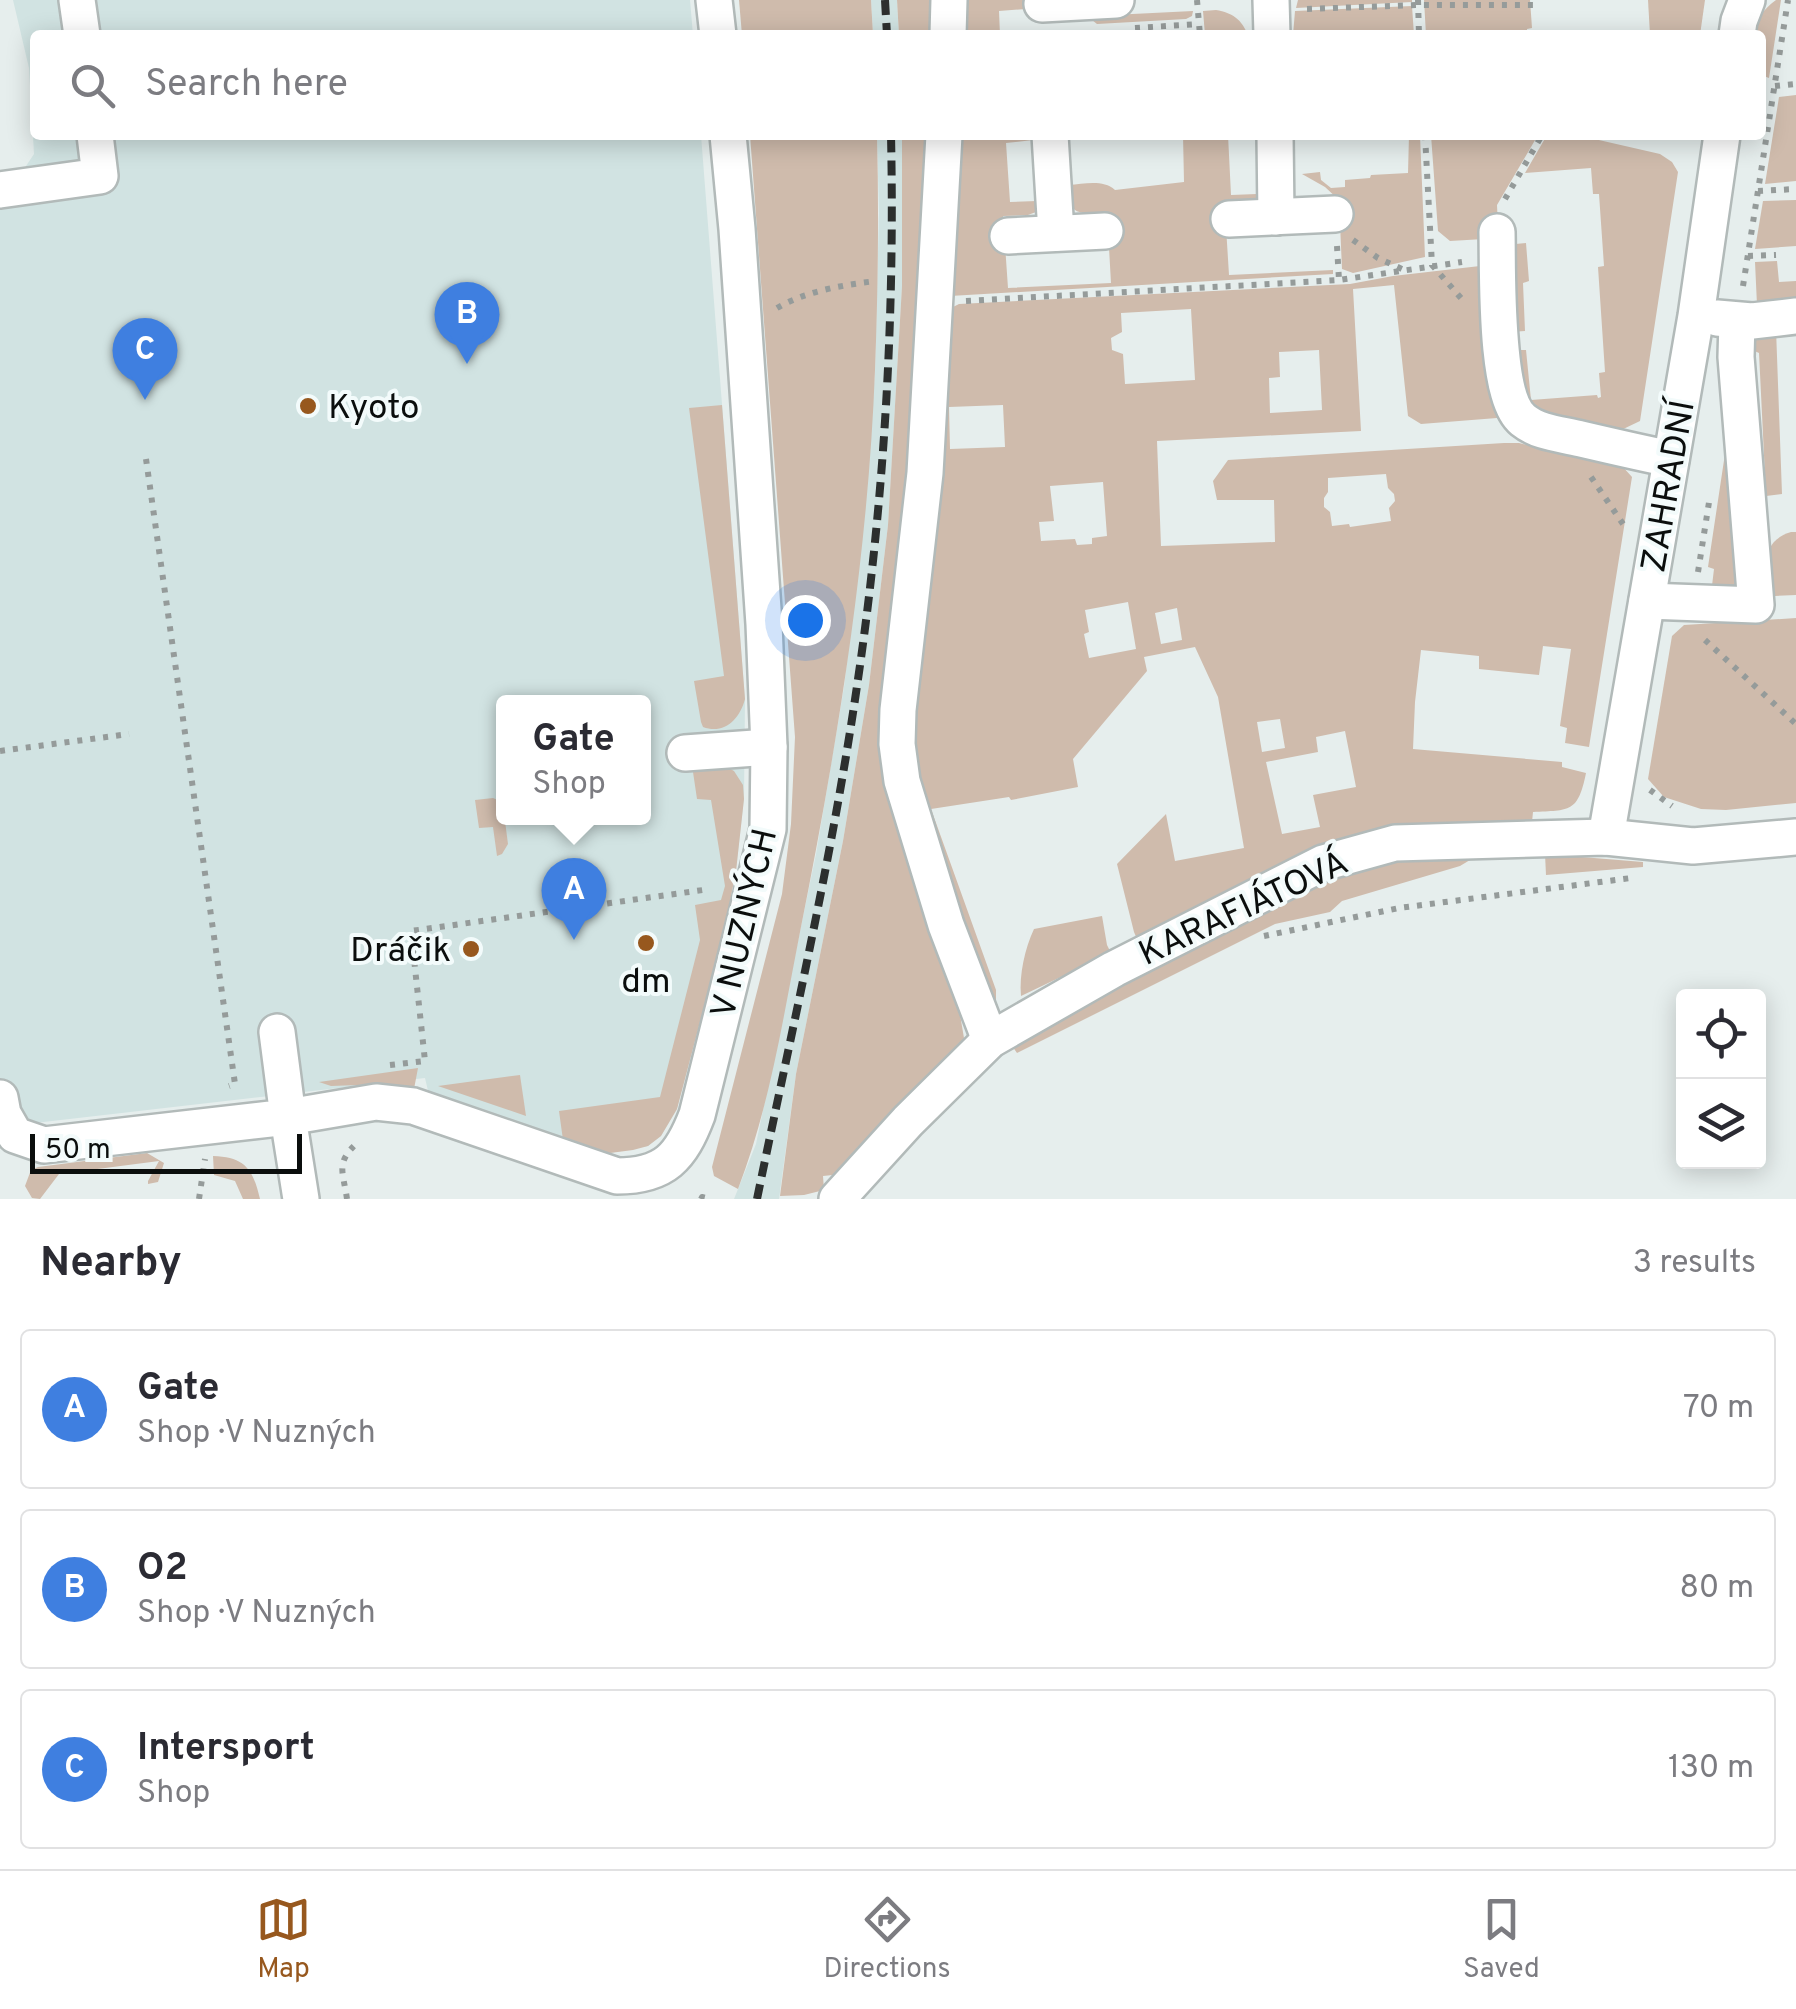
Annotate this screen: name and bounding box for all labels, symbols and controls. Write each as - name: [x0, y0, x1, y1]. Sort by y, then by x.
- search box: [30, 30, 1766, 140]
- icon: search: [65, 58, 120, 113]
- text: Search here: [145, 61, 348, 110]
- pin: B: [434, 282, 500, 364]
- pin: C: [112, 318, 178, 400]
- place label: Kyoto: [328, 387, 420, 431]
- street label: ZAHRADNÍ: [1632, 394, 1707, 576]
- marker: Kyoto: [297, 395, 319, 417]
- your location: [780, 595, 831, 646]
- popup: [496, 695, 651, 825]
- text: Gate: [532, 716, 615, 765]
- text: Shop: [532, 765, 606, 805]
- street label: V NUZNÝCH: [702, 825, 789, 1023]
- street label: KARAFIÁTOVÁ: [1132, 841, 1356, 977]
- pin: A: [542, 858, 606, 940]
- place label: Dráčik: [350, 930, 451, 974]
- marker: dm: [635, 932, 657, 954]
- marker: Dráčik: [460, 938, 482, 960]
- place label: dm: [621, 961, 671, 1005]
- map controls: [1676, 989, 1766, 1169]
- button: locate: [1676, 989, 1766, 1079]
- button: layers: [1676, 1079, 1766, 1169]
- scale bar: [30, 1129, 302, 1174]
- text: 50 m: [45, 1133, 111, 1169]
- text: Nearby: [40, 1238, 182, 1291]
- text: 3 results: [1633, 1244, 1756, 1284]
- text: Gate: [137, 1365, 219, 1414]
- text: A: [63, 1389, 86, 1429]
- text: 70 m: [1683, 1389, 1754, 1429]
- text: Shop · V Nuzných: [137, 1414, 376, 1454]
- text: O2: [137, 1545, 188, 1594]
- text: B: [63, 1569, 86, 1609]
- text: 80 m: [1680, 1569, 1754, 1609]
- text: Shop · V Nuzných: [137, 1594, 376, 1634]
- text: Intersport: [137, 1725, 315, 1774]
- text: C: [64, 1749, 85, 1789]
- text: 130 m: [1668, 1749, 1754, 1789]
- text: Shop: [137, 1774, 210, 1814]
- tab: Map: [256, 1892, 311, 1988]
- tab: Directions: [823, 1892, 951, 1988]
- tab: Saved: [1463, 1892, 1540, 1988]

